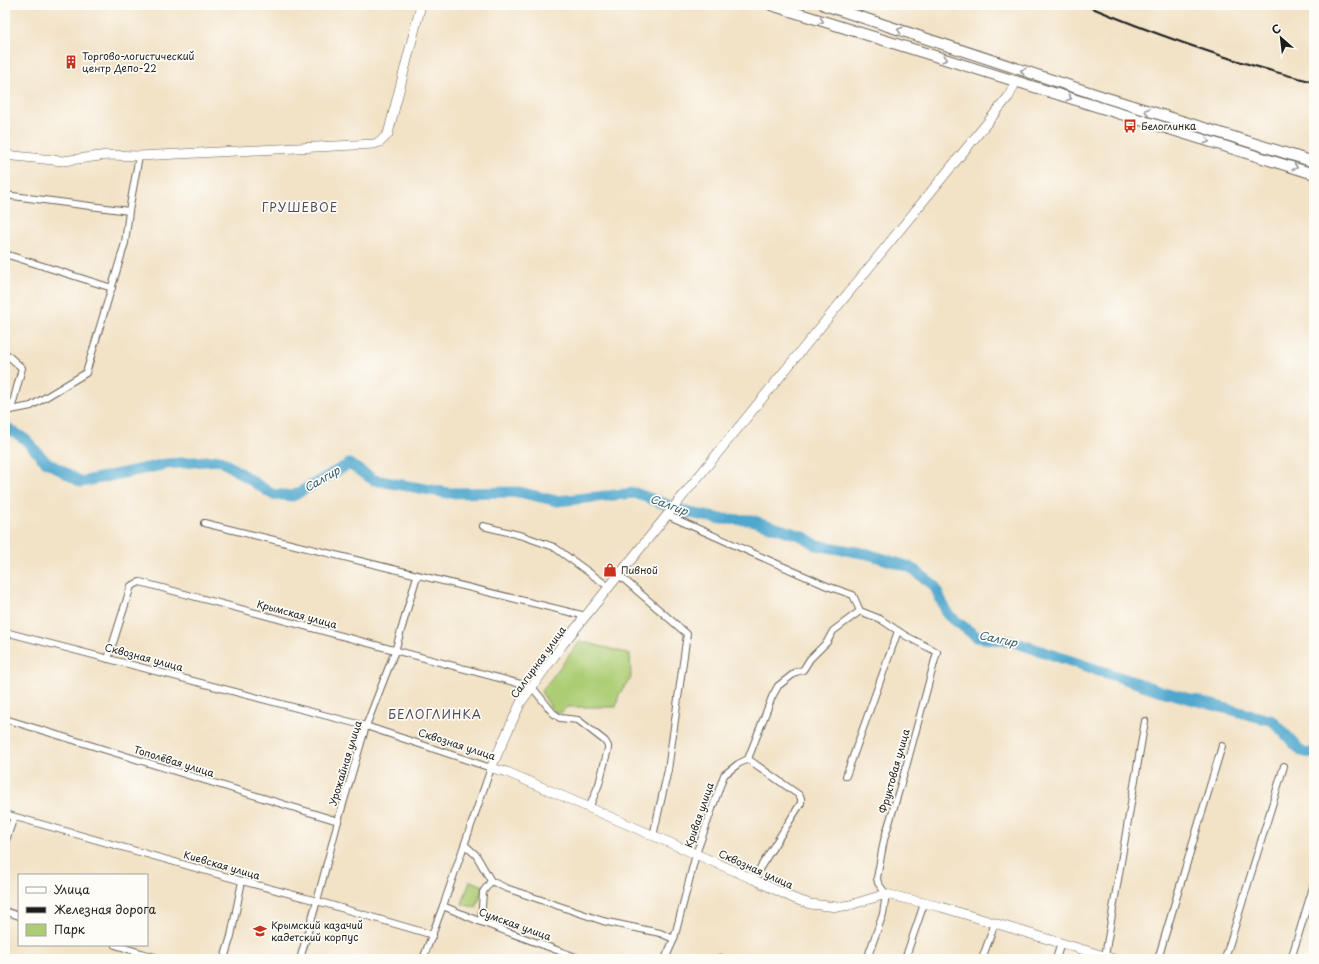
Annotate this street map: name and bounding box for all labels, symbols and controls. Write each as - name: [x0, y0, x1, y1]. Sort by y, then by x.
- one-way arrow: [818, 16, 825, 25]
- north arrow: [1261, 18, 1301, 58]
- text: С: [1268, 19, 1284, 38]
- one-way arrow: [896, 26, 903, 35]
- place label: Торгово-логистический центр Депо-22: [82, 48, 195, 75]
- building icon: Торгово-логистический центр Депо-22: [63, 54, 79, 70]
- one-way arrow: [942, 54, 949, 63]
- one-way arrow: [1020, 67, 1027, 76]
- one-way arrow: [1066, 94, 1073, 102]
- one-way arrow: [1144, 107, 1151, 116]
- bus stop icon: Белоглинка: [1122, 118, 1138, 134]
- place label: Белоглинка: [1141, 118, 1197, 133]
- one-way arrow: [1203, 136, 1210, 145]
- one-way arrow: [1291, 163, 1298, 171]
- district label: ГРУШЕВОЕ: [262, 198, 338, 216]
- water label: Салгир: [301, 461, 344, 496]
- water label: Салгир: [648, 490, 692, 520]
- shop icon: Пивной: [602, 562, 618, 578]
- place label: Пивной: [621, 562, 658, 577]
- street label: Крымская улица: [255, 596, 340, 632]
- street label: Салгирная улица: [506, 622, 569, 701]
- water label: Салгир: [977, 626, 1020, 651]
- street label: Сквозная улица: [103, 639, 186, 674]
- district label: БЕЛОГЛИНКА: [388, 705, 482, 723]
- street label: Урожайная улица: [324, 718, 365, 807]
- street label: Сквозная улица: [417, 724, 498, 763]
- street label: Фруктовая улица: [874, 726, 913, 815]
- street label: Тополёвая улица: [132, 741, 217, 780]
- street label: Кривая улица: [680, 779, 717, 850]
- street label: Сквозная улица: [716, 845, 797, 892]
- street label: Киевская улица: [182, 846, 263, 883]
- legend: [18, 874, 148, 946]
- text: Улица: [54, 880, 90, 898]
- text: Железная дорога: [54, 900, 157, 918]
- street label: Сумская улица: [477, 903, 554, 945]
- place label: Крымский казачий кадетский корпус: [271, 917, 363, 944]
- text: Парк: [54, 920, 86, 938]
- school or university icon: Крымский казачий кадетский корпус: [252, 923, 268, 939]

